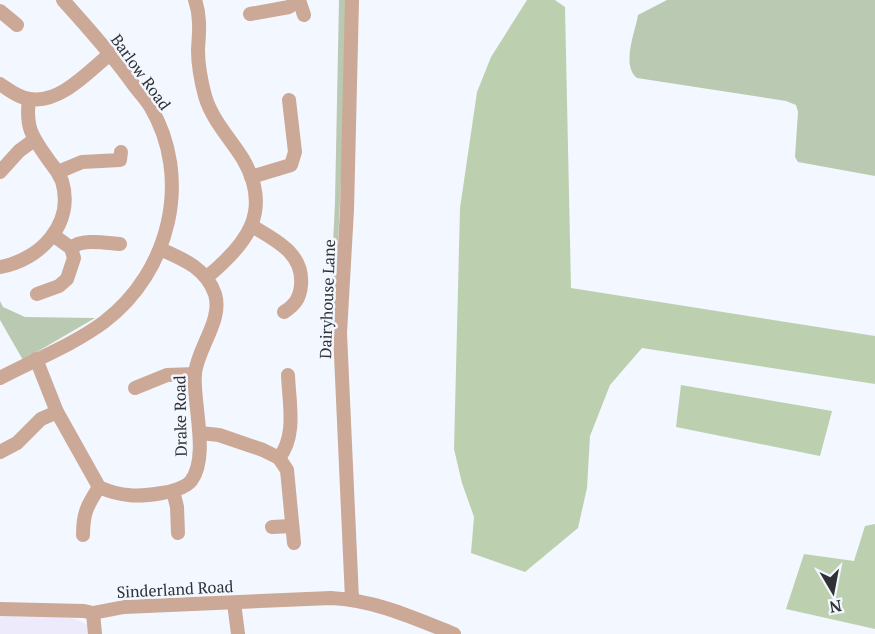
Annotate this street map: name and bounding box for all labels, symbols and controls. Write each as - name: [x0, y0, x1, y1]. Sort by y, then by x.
- street label: Barlow Road: [106, 30, 176, 114]
- street label: Dairyhouse Lane: [314, 239, 340, 359]
- street label: Drake Road: [168, 375, 192, 457]
- north arrow: [803, 562, 863, 622]
- street label: Sinderland Road: [116, 575, 234, 603]
- text: N: [828, 595, 843, 619]

